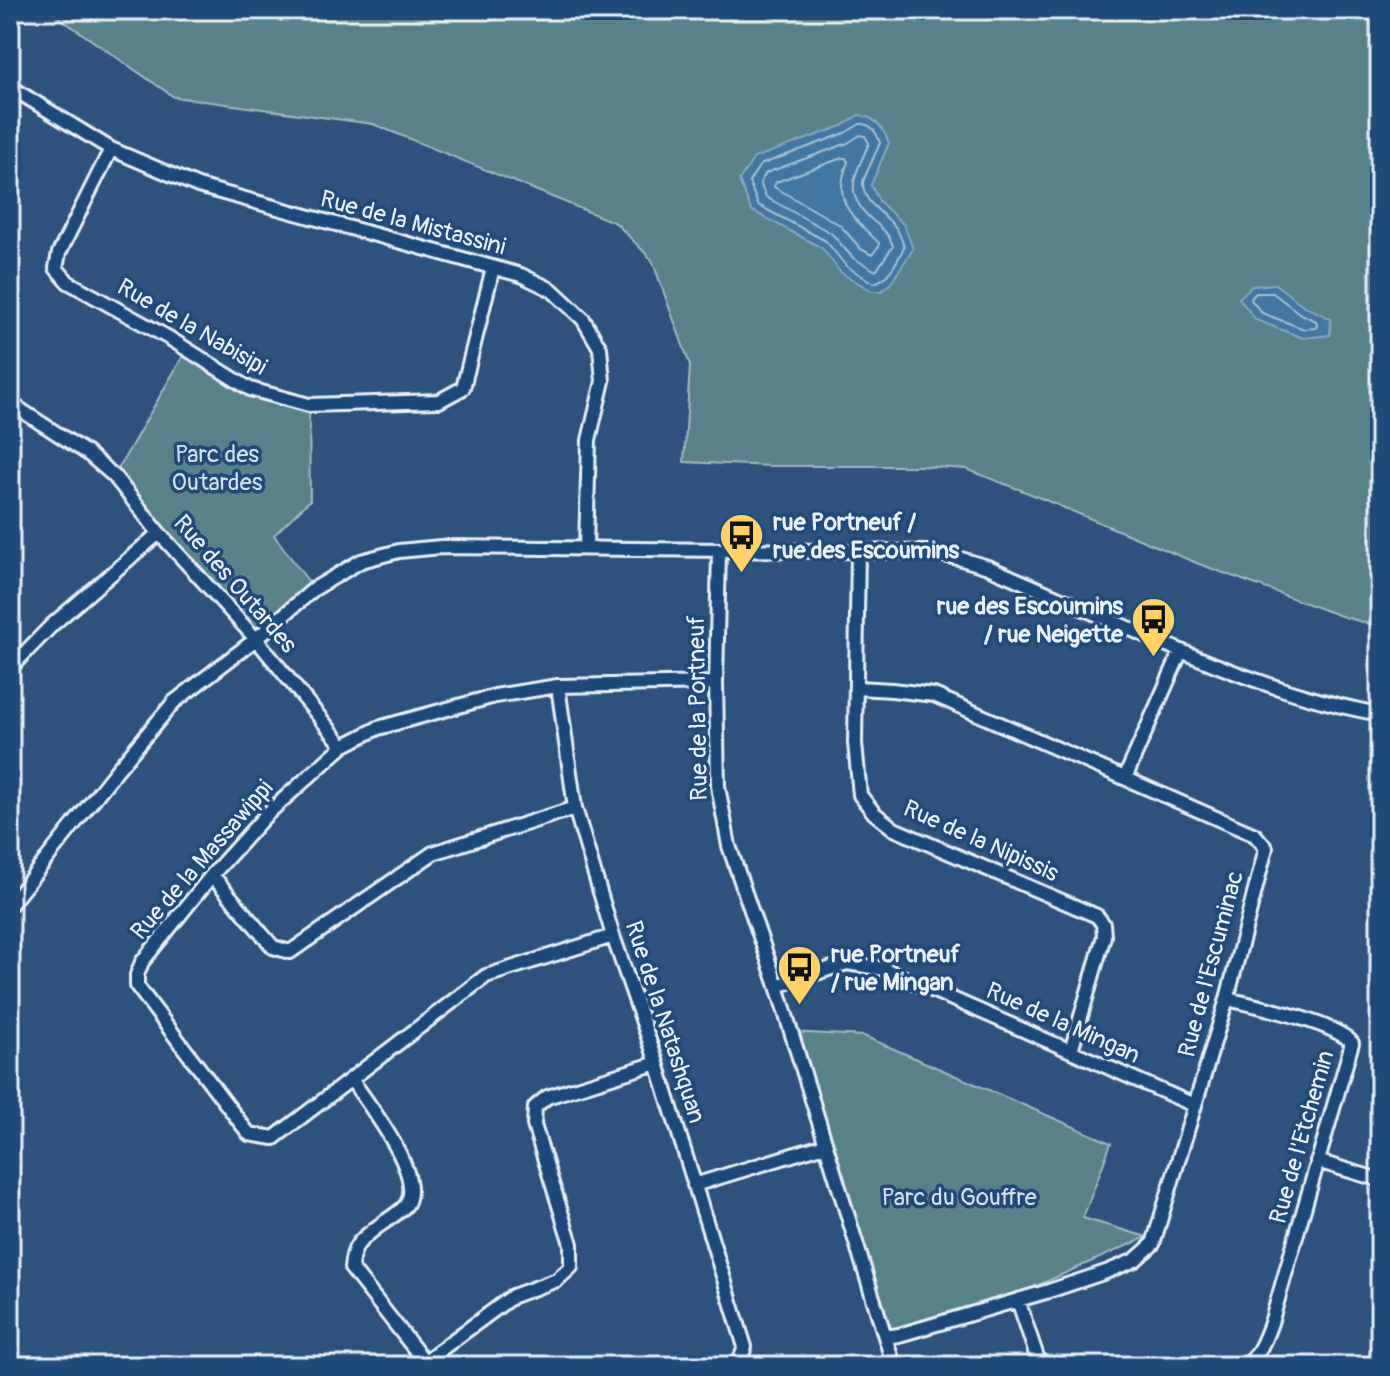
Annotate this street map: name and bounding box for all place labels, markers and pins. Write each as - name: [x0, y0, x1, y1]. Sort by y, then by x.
- place label: rue Portneuf / rue des Escoumins: [773, 508, 960, 565]
- bus stop icon: rue Portneuf / rue des Escoumins: [718, 512, 766, 575]
- place label: rue des Escoumins / rue Neigette: [937, 592, 1124, 649]
- bus stop icon: rue des Escoumins / rue Neigette: [1130, 596, 1178, 659]
- place label: rue Portneuf / rue Mingan: [831, 940, 961, 997]
- bus stop icon: rue Portneuf / rue Mingan: [776, 944, 824, 1007]

